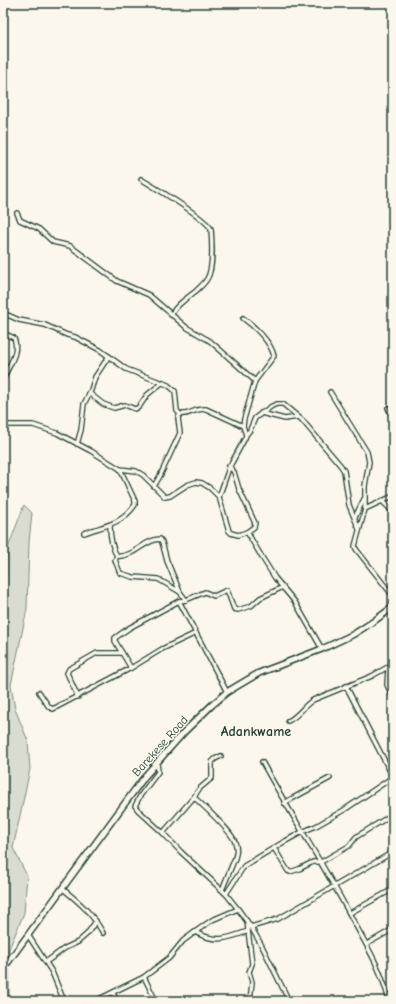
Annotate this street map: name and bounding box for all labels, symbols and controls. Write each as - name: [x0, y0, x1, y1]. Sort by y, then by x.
- street label: Barekese Road: [129, 713, 191, 779]
- district label: Adankwame: [221, 723, 291, 740]

